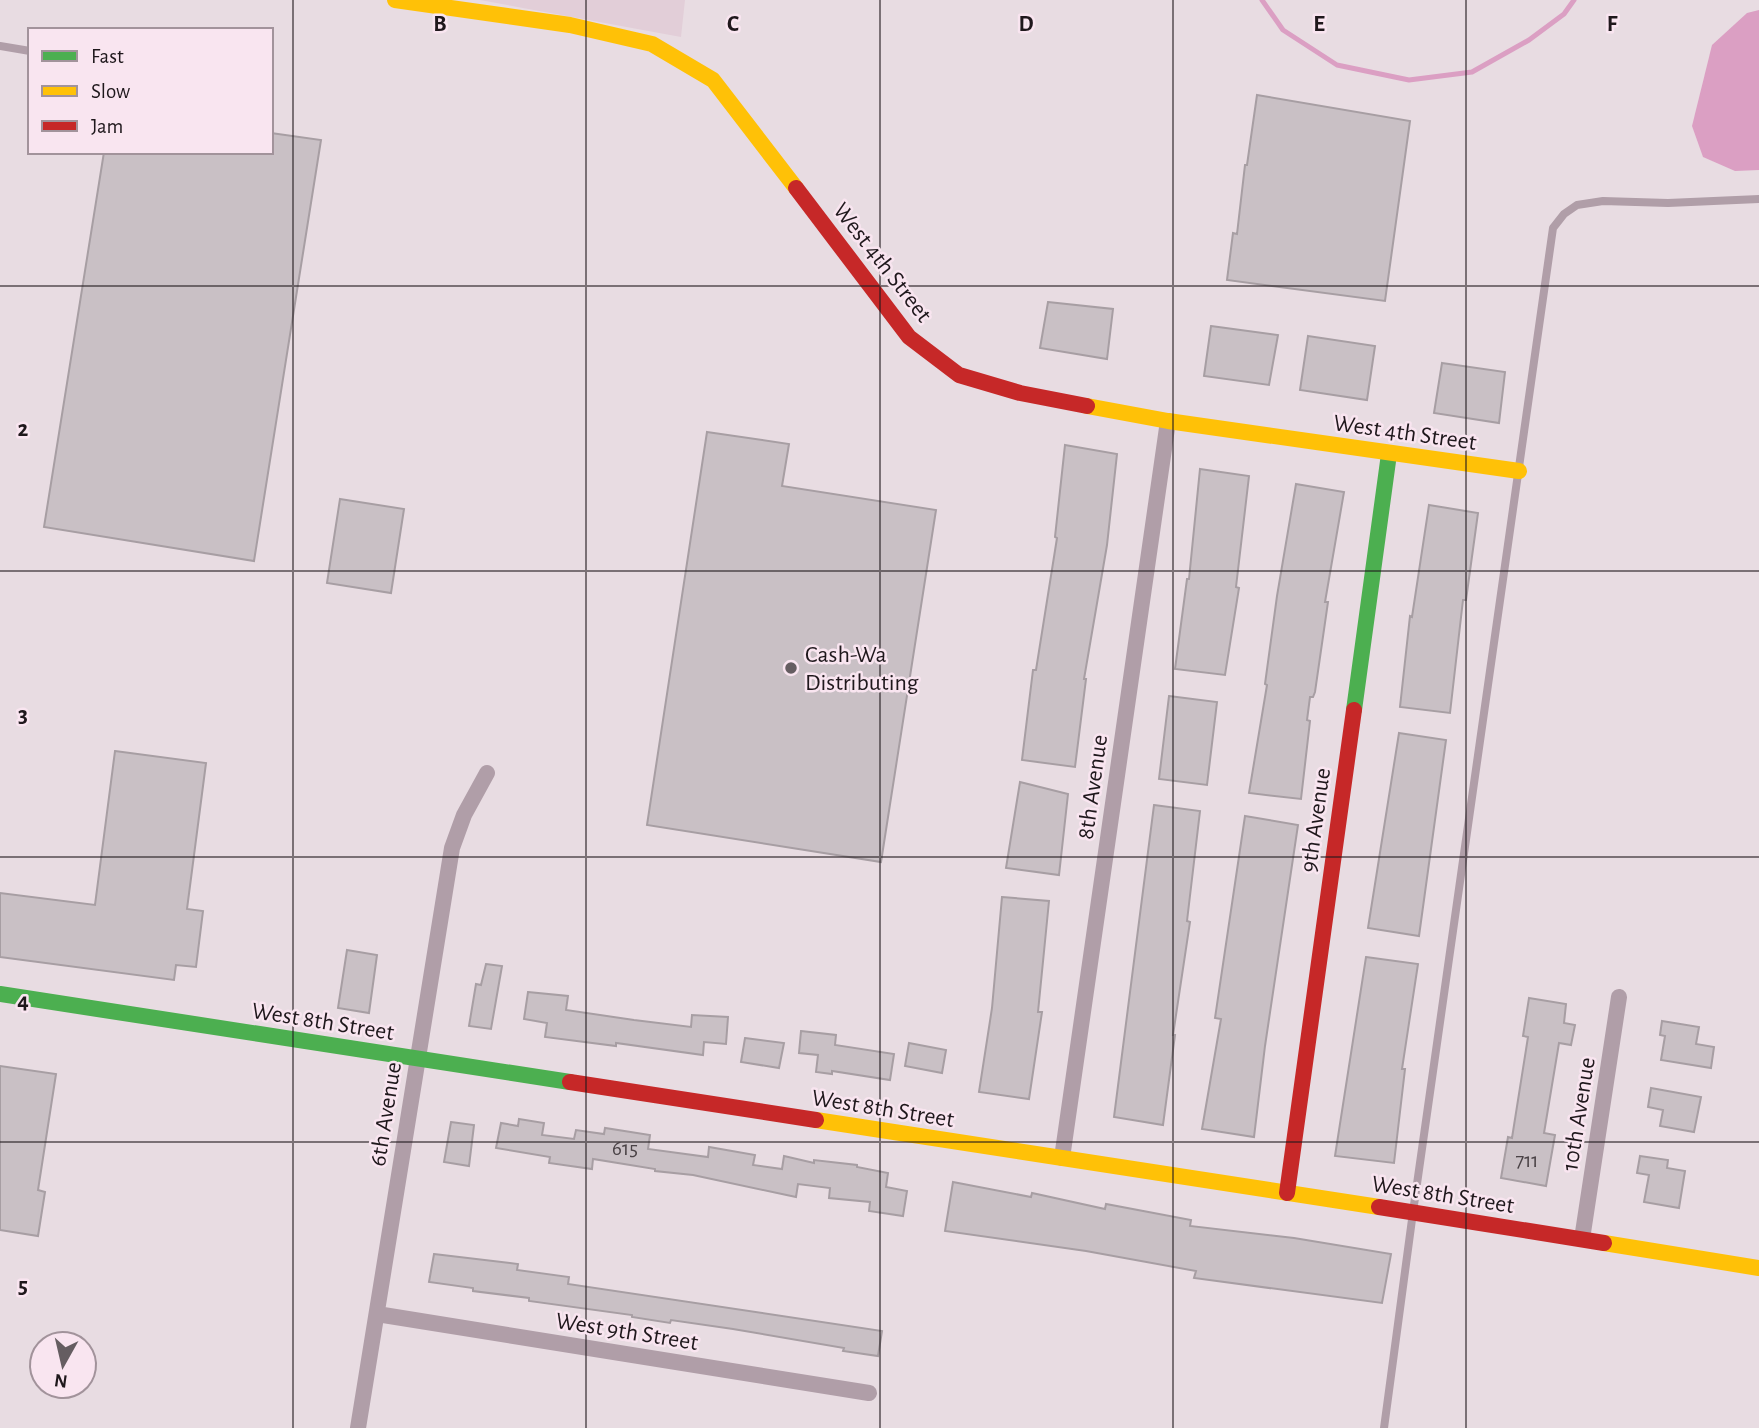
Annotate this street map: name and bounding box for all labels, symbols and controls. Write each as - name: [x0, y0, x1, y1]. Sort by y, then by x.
- text: B: [433, 13, 447, 36]
- text: C: [727, 13, 739, 36]
- text: D: [1018, 13, 1034, 36]
- text: E: [1313, 13, 1325, 36]
- text: F: [1607, 13, 1618, 36]
- legend: [28, 28, 273, 154]
- text: Fast: [91, 46, 124, 67]
- text: Slow: [91, 81, 130, 102]
- text: Jam: [91, 116, 123, 137]
- street label: West 4th Street: [828, 198, 936, 327]
- street label: West 4th Street: [1332, 411, 1478, 455]
- text: 2: [18, 418, 29, 441]
- place label: Cash-Wa Distributing: [805, 643, 919, 695]
- marker: Cash-Wa Distributing: [783, 660, 799, 676]
- text: 3: [18, 704, 28, 727]
- street label: 8th Avenue: [1074, 733, 1112, 841]
- street label: 9th Avenue: [1297, 766, 1335, 874]
- text: 4: [17, 990, 29, 1013]
- street label: West 8th Street: [250, 999, 396, 1045]
- street label: 10th Avenue: [1558, 1055, 1600, 1173]
- street label: 6th Avenue: [366, 1060, 406, 1168]
- street label: West 8th Street: [810, 1086, 956, 1132]
- house number: 615: [612, 1138, 638, 1159]
- house number: 711: [1515, 1150, 1539, 1171]
- street label: West 8th Street: [1370, 1172, 1516, 1218]
- text: 5: [18, 1275, 28, 1298]
- street label: West 9th Street: [554, 1309, 700, 1355]
- north arrow: [28, 1330, 98, 1400]
- text: N: [53, 1370, 69, 1391]

